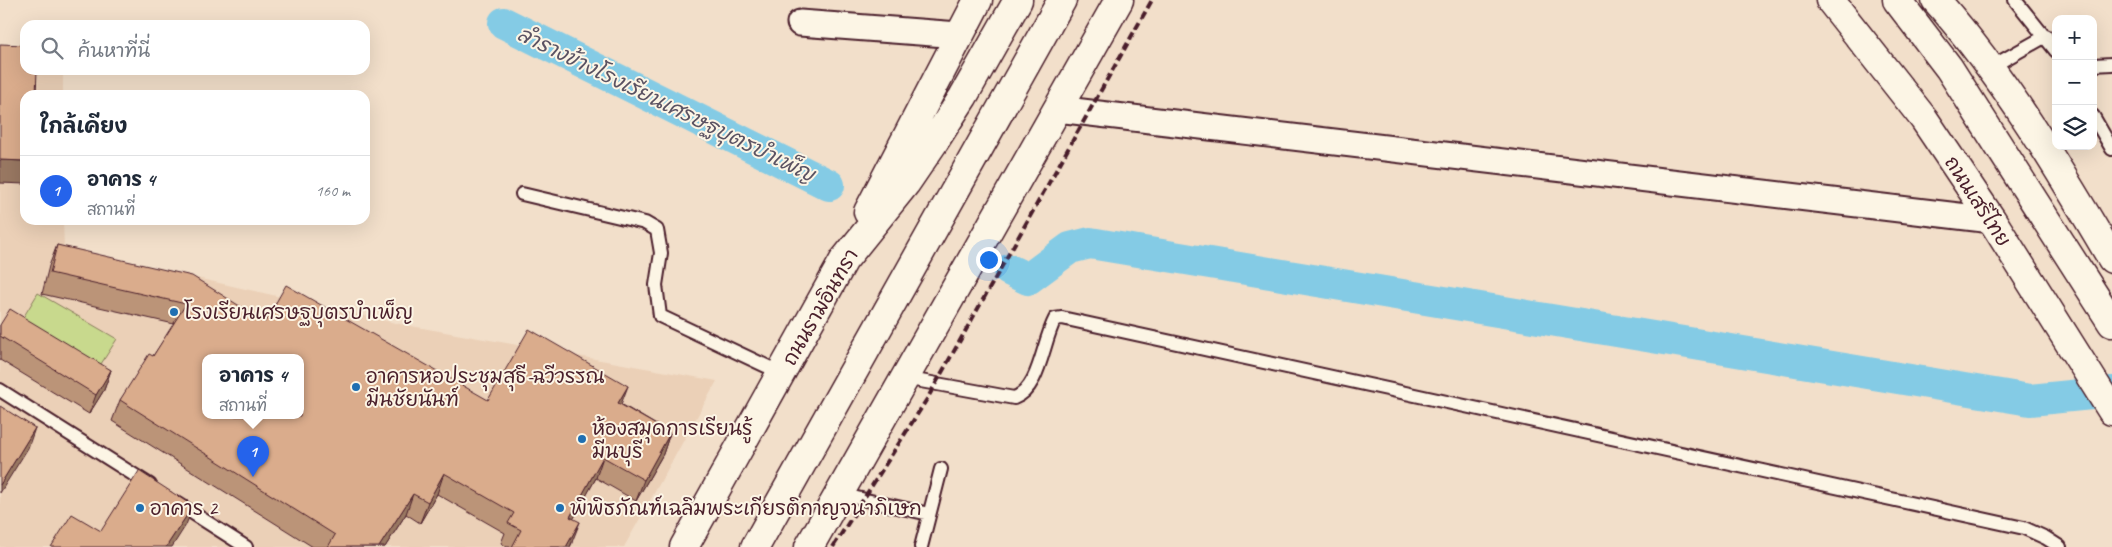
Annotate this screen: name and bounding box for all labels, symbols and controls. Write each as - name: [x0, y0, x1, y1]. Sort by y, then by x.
- map controls: [2052, 15, 2097, 150]
- button: +: [2052, 15, 2097, 60]
- search box: [20, 20, 370, 75]
- water label: ลำรางข้างโรงเรียนเศรษฐบุตรบำเพ็ญ: [512, 20, 821, 191]
- icon: search: [38, 34, 66, 62]
- text: ค้นหาที่นี่: [78, 39, 150, 63]
- button: −: [2052, 60, 2097, 105]
- button: layers: [2052, 105, 2097, 150]
- text: ใกล้เคียง: [40, 113, 127, 139]
- street label: ถนนเสรีไทย: [1939, 151, 2017, 251]
- text: อาคาร 4: [87, 168, 155, 192]
- text: 1: [52, 181, 60, 201]
- text: 160 m: [316, 181, 350, 201]
- text: สถานที่: [87, 200, 135, 220]
- street label: ถนนรามอินทรา: [777, 244, 864, 370]
- your location: [976, 247, 1002, 273]
- place label: โรงเรียนเศรษฐบุตรบำเพ็ญ: [184, 299, 413, 328]
- marker: โรงเรียนเศรษฐบุตรบำเพ็ญ: [168, 306, 180, 318]
- popup: [202, 354, 304, 419]
- text: อาคาร 4: [219, 364, 287, 388]
- place label: อาคารหอประชุมสุธี-ฉวีวรรณ มีนชัยนันท์: [366, 364, 604, 412]
- marker: อาคารหอประชุมสุธี-ฉวีวรรณ มีนชัยนันท์: [350, 381, 362, 393]
- text: สถานที่: [219, 396, 267, 416]
- place label: ห้องสมุดการเรียนรู้ มีนบุรี: [592, 415, 752, 467]
- marker: ห้องสมุดการเรียนรู้ มีนบุรี: [576, 433, 588, 445]
- pin: 1: [237, 436, 269, 477]
- place label: พิพิธภัณฑ์เฉลิมพระเกียรติกาญจนาภิเษก: [570, 495, 922, 521]
- place label: อาคาร 2: [150, 496, 219, 521]
- marker: อาคาร 2: [134, 502, 146, 514]
- marker: พิพิธภัณฑ์เฉลิมพระเกียรติกาญจนาภิเษก: [554, 502, 566, 514]

